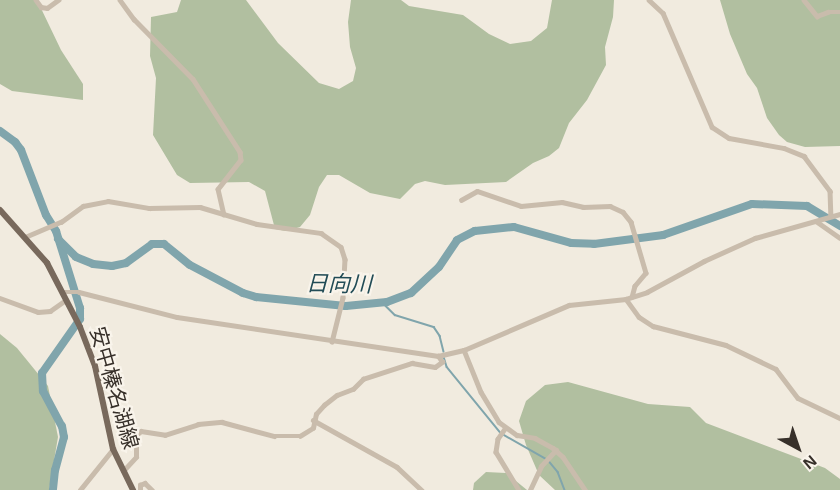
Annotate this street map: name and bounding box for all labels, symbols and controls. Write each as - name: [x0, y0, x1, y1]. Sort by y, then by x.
- water label: 日向川: [306, 270, 372, 298]
- street label: 安中榛名湖線: [85, 324, 143, 452]
- north arrow: [768, 418, 828, 478]
- text: N: [800, 452, 820, 472]

